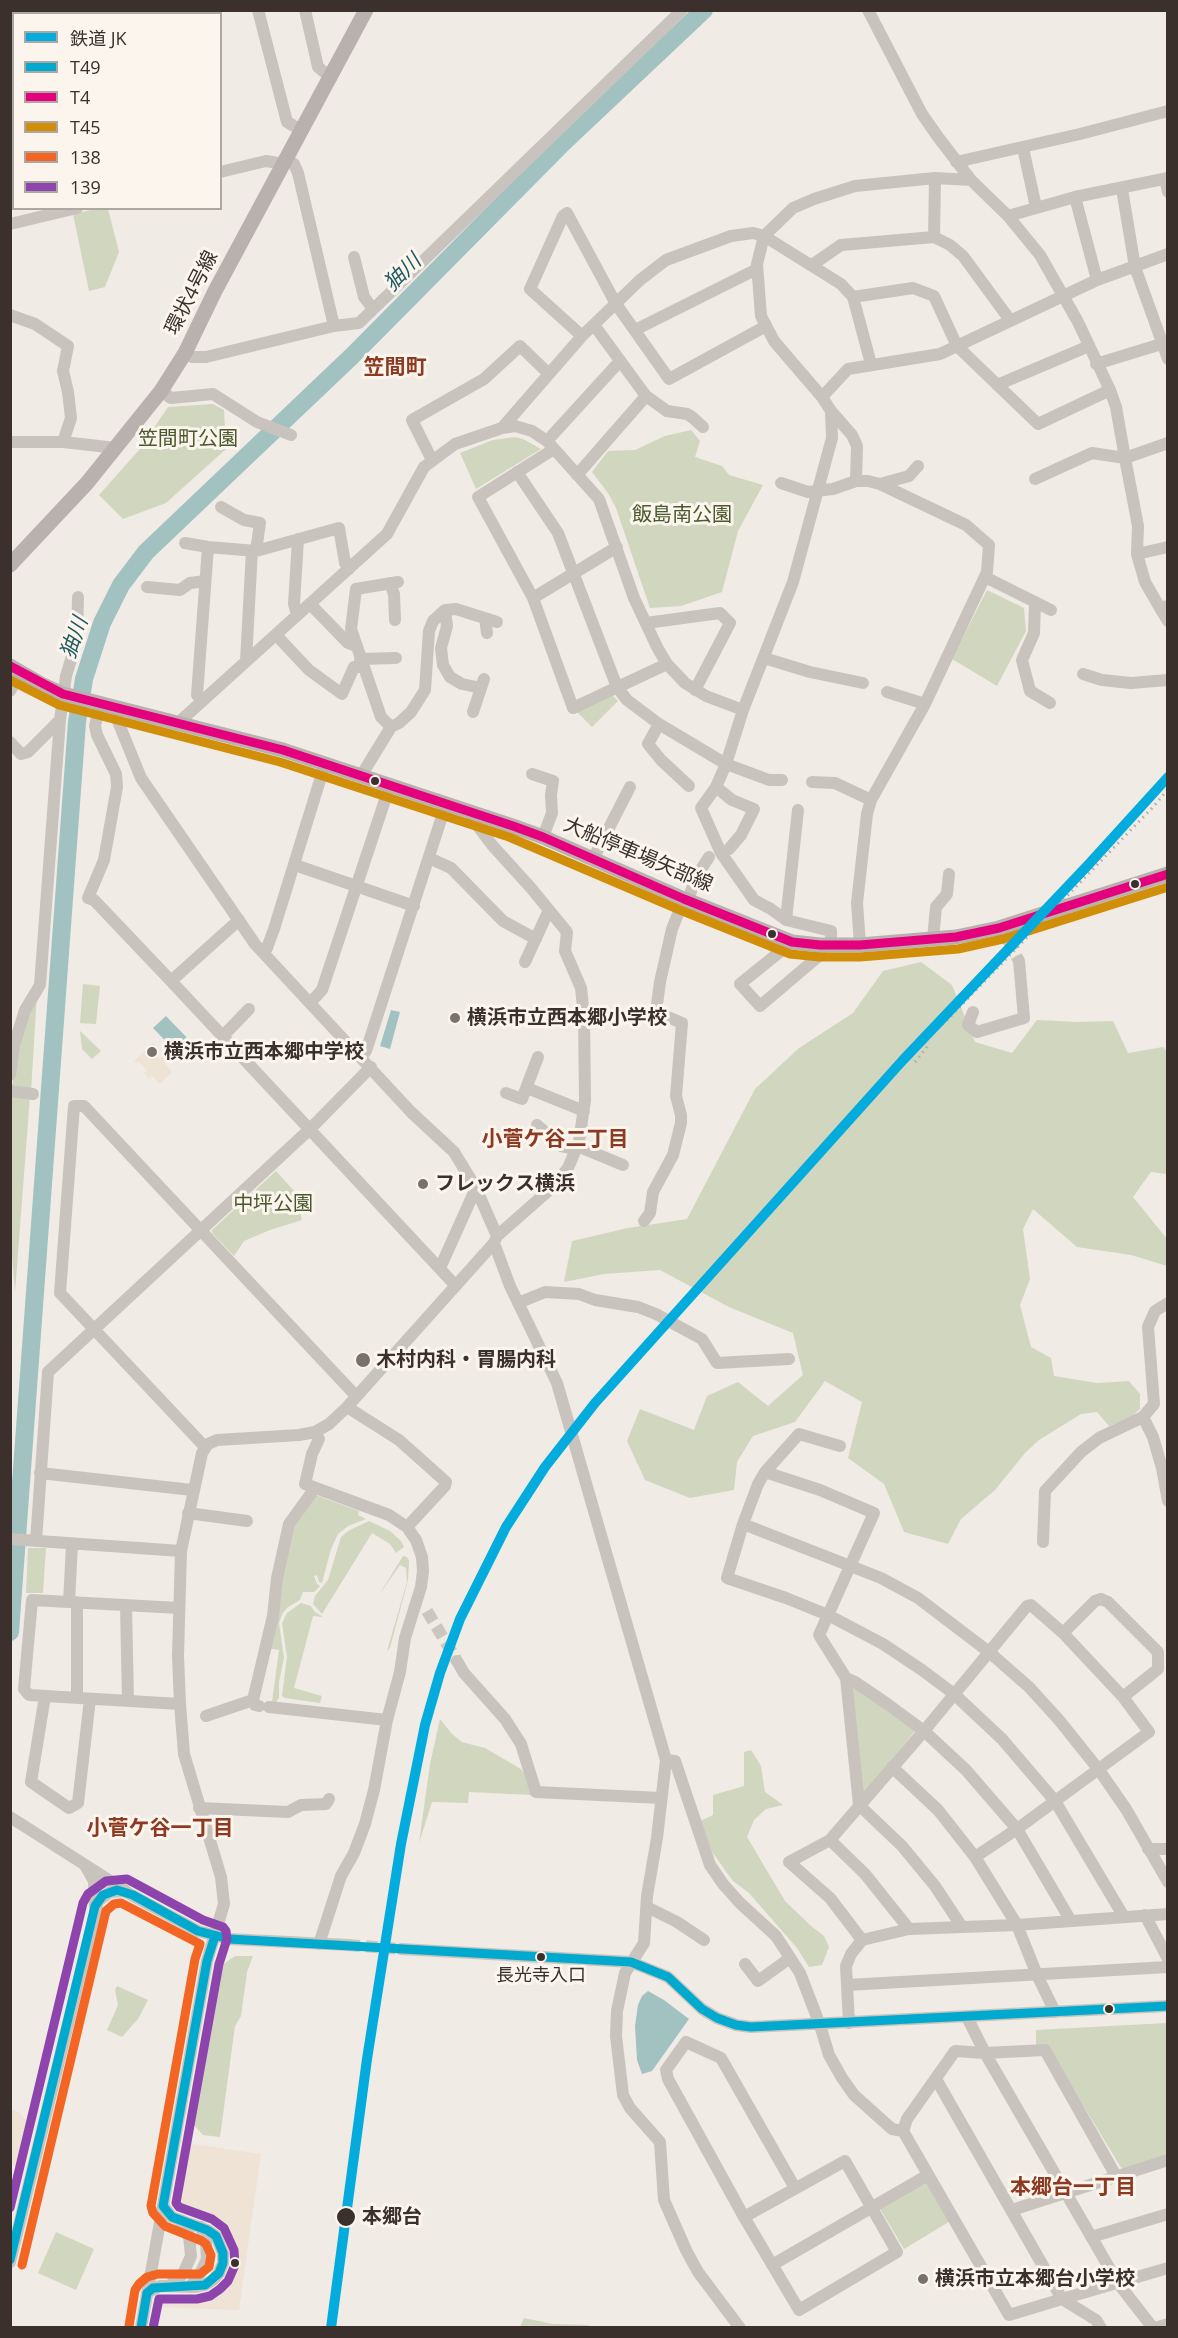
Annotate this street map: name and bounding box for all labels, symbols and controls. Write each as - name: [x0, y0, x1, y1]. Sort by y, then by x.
- legend: [12, 12, 222, 210]
- text: 鉄道 JK: [70, 26, 127, 50]
- text: T49: [70, 55, 101, 79]
- text: T4: [70, 85, 90, 109]
- text: T45: [70, 115, 101, 139]
- text: 138: [70, 145, 101, 169]
- text: 139: [70, 175, 101, 199]
- street label: 環状4号線: [161, 247, 223, 339]
- water label: 㹨川: [379, 249, 427, 297]
- district label: 笠間町: [364, 355, 426, 381]
- park label: 笠間町公園: [138, 427, 238, 451]
- park label: 飯島南公園: [632, 503, 732, 527]
- water label: 㹨川: [56, 614, 94, 662]
- unlabelled marker: [369, 775, 381, 787]
- street label: 大船停車場矢部線: [560, 813, 716, 897]
- unlabelled marker: [1129, 878, 1141, 890]
- unlabelled marker: [766, 928, 778, 940]
- place label: 横浜市立西本郷小学校: [467, 1006, 667, 1030]
- marker: 横浜市立西本郷小学校: [448, 1011, 462, 1025]
- place label: 横浜市立西本郷中学校: [164, 1040, 364, 1064]
- marker: 横浜市立西本郷中学校: [145, 1045, 159, 1059]
- district label: 小菅ケ谷二丁目: [482, 1127, 628, 1153]
- place label: フレックス横浜: [435, 1172, 575, 1196]
- marker: フレックス横浜: [416, 1177, 430, 1191]
- park label: 中坪公園: [233, 1192, 313, 1216]
- place label: 木村内科・胃腸内科: [376, 1348, 556, 1372]
- marker: 木村内科・胃腸内科: [354, 1351, 372, 1369]
- district label: 小菅ケ谷一丁目: [87, 1816, 233, 1842]
- marker: 長光寺入口: [535, 1951, 547, 1963]
- place label: 長光寺入口: [496, 1965, 586, 1987]
- unlabelled marker: [1103, 2003, 1115, 2015]
- district label: 本郷台一丁目: [1010, 2175, 1136, 2201]
- place label: 本郷台: [362, 2205, 422, 2229]
- marker: 本郷台: [335, 2206, 357, 2228]
- unlabelled marker: [229, 2257, 241, 2269]
- place label: 横浜市立本郷台小学校: [935, 2267, 1135, 2291]
- marker: 横浜市立本郷台小学校: [916, 2272, 930, 2286]

